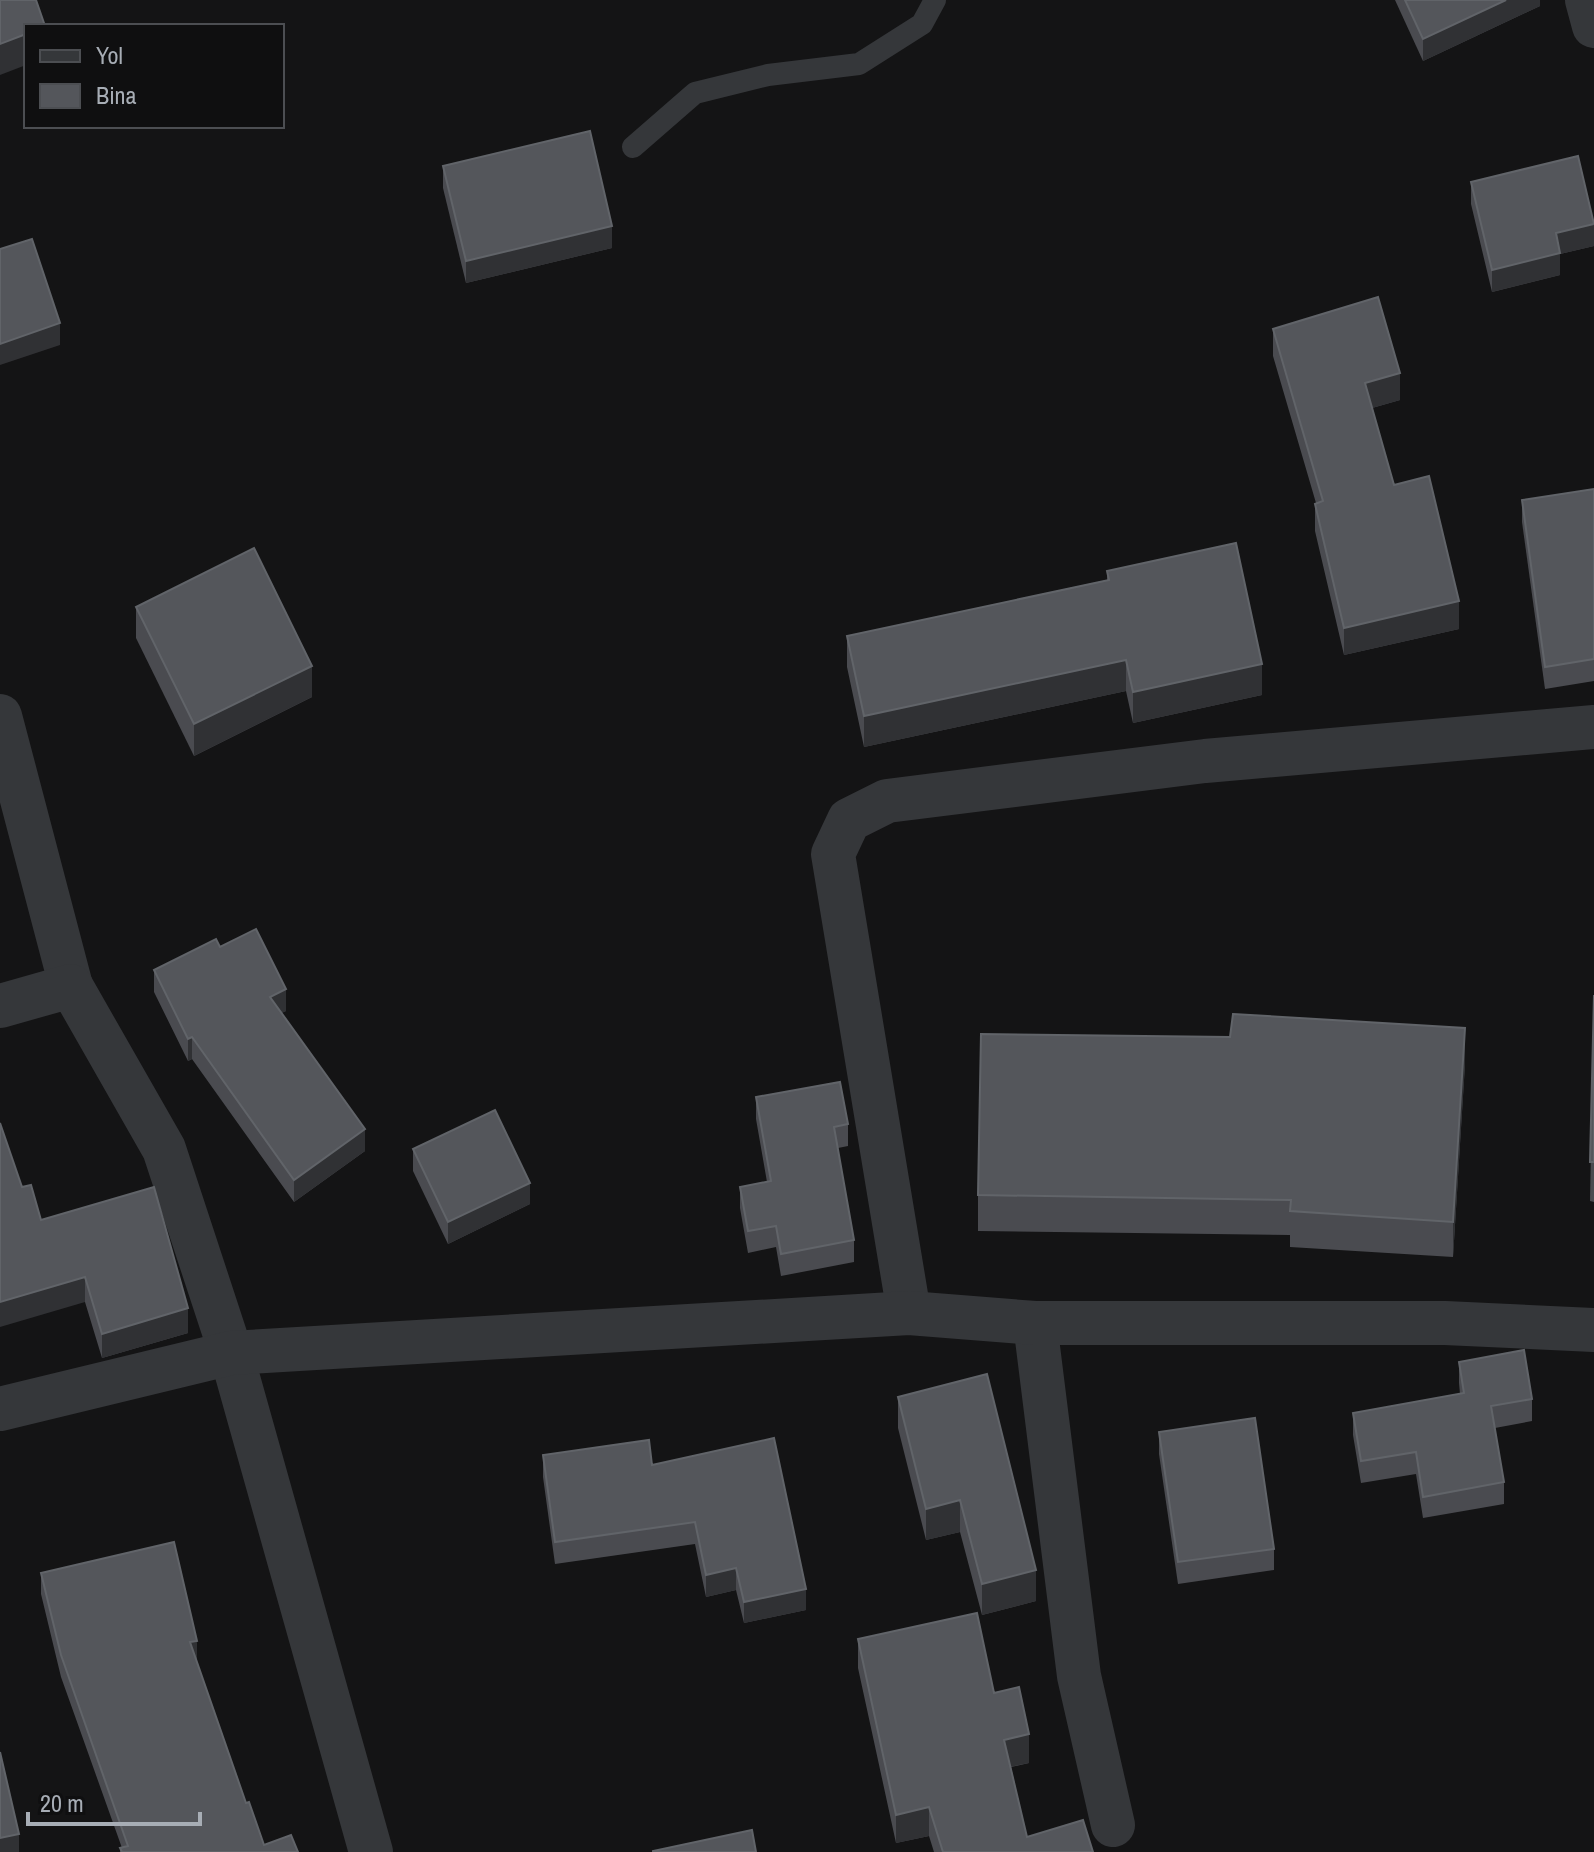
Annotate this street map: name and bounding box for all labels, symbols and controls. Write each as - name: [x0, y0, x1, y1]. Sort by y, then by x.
- legend: [24, 24, 284, 128]
- text: Yol: [96, 39, 123, 71]
- text: Bina: [96, 79, 137, 111]
- scale bar: [28, 1776, 200, 1826]
- text: 20 m: [40, 1787, 84, 1819]

